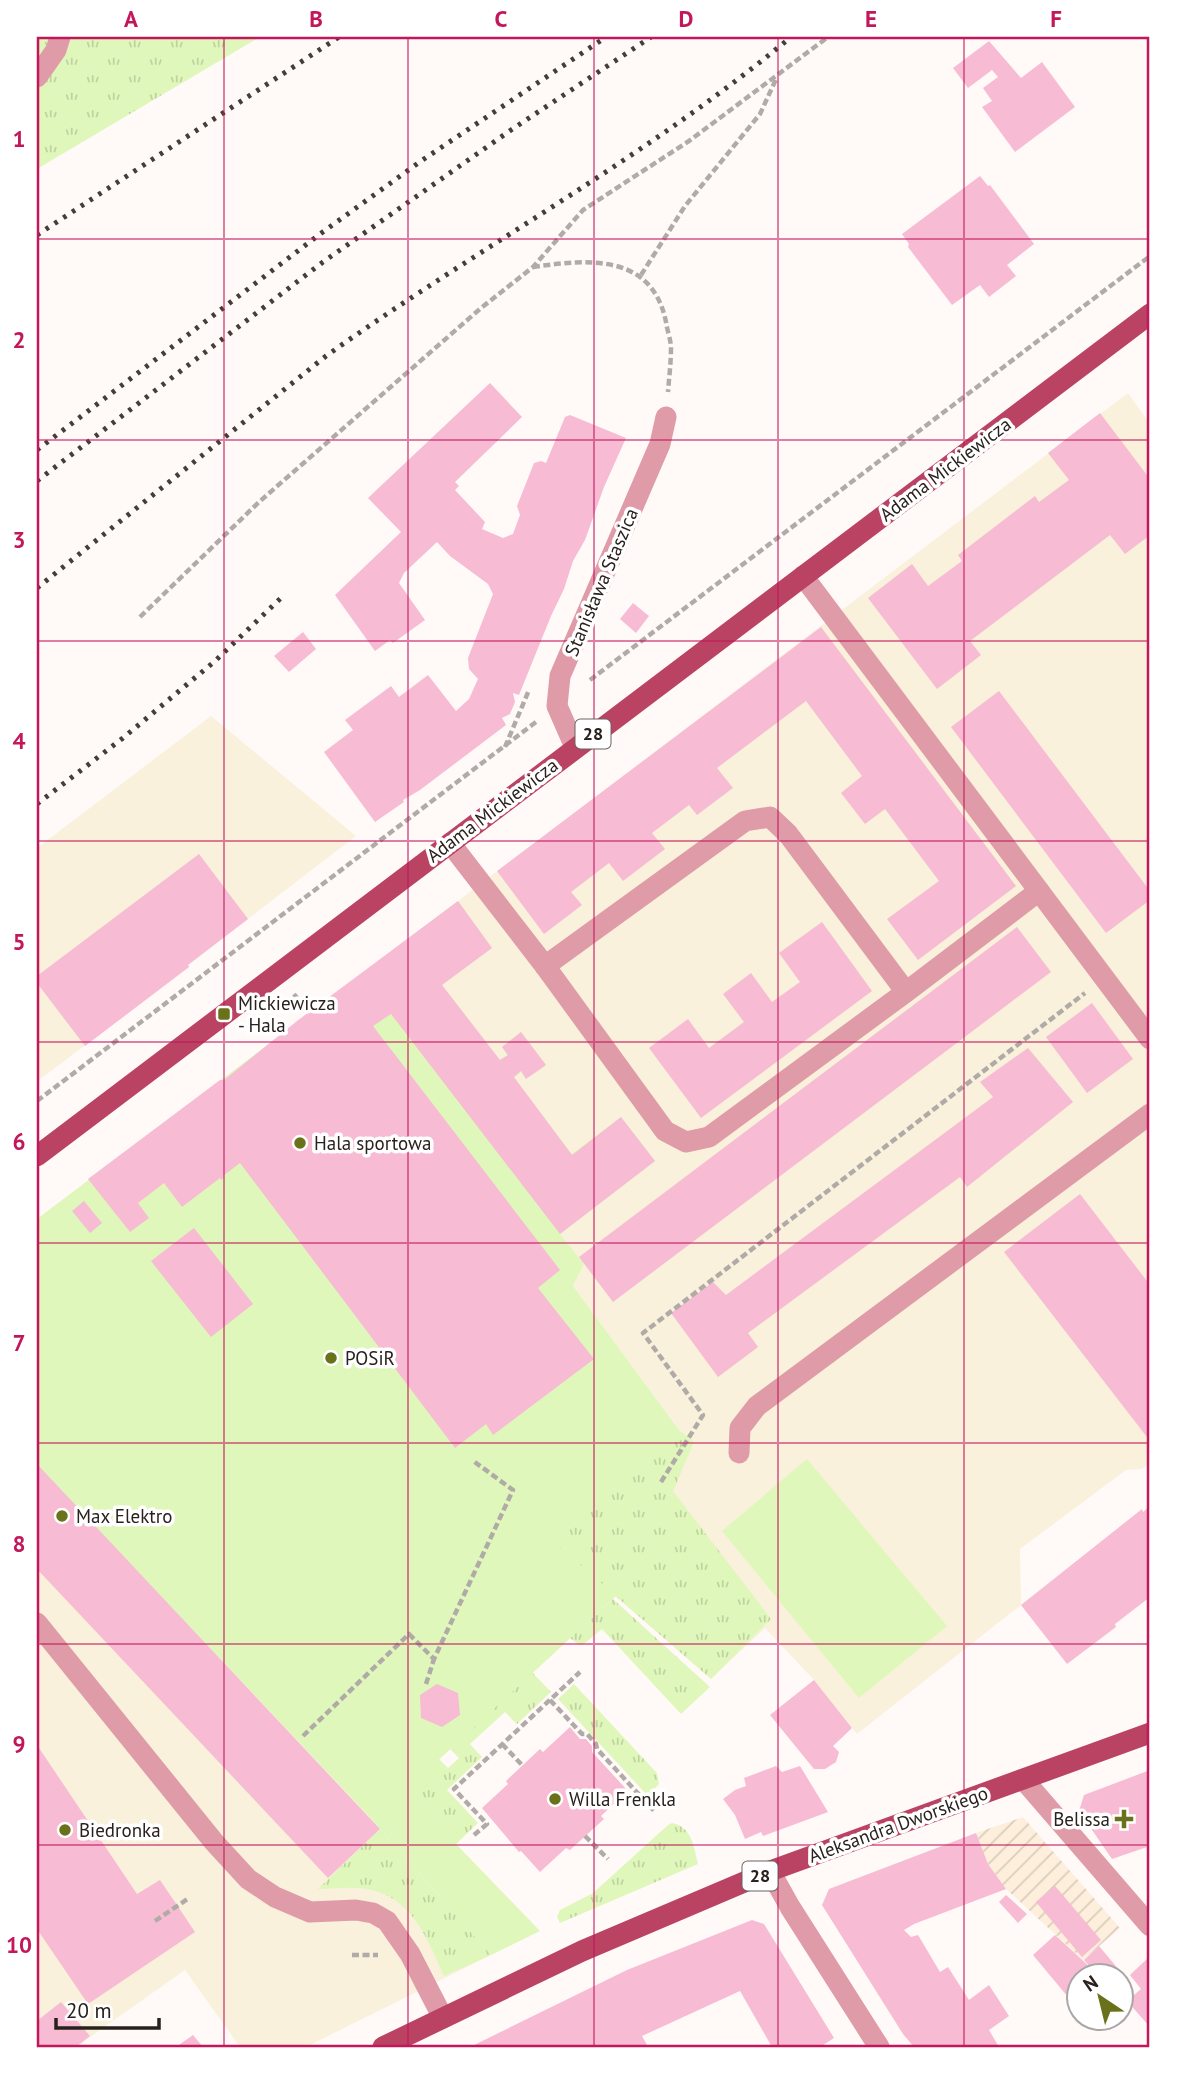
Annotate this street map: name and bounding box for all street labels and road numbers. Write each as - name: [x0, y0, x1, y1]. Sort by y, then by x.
- street label: Adama Mickiewicza: [875, 412, 1015, 526]
- street label: Stanisława Staszica: [559, 504, 643, 660]
- road number: 28: [576, 720, 610, 748]
- street label: Adama Mickiewicza: [422, 753, 562, 867]
- street label: Aleksandra Dworskiego: [805, 1780, 991, 1868]
- road number: 28: [742, 1862, 778, 1890]

